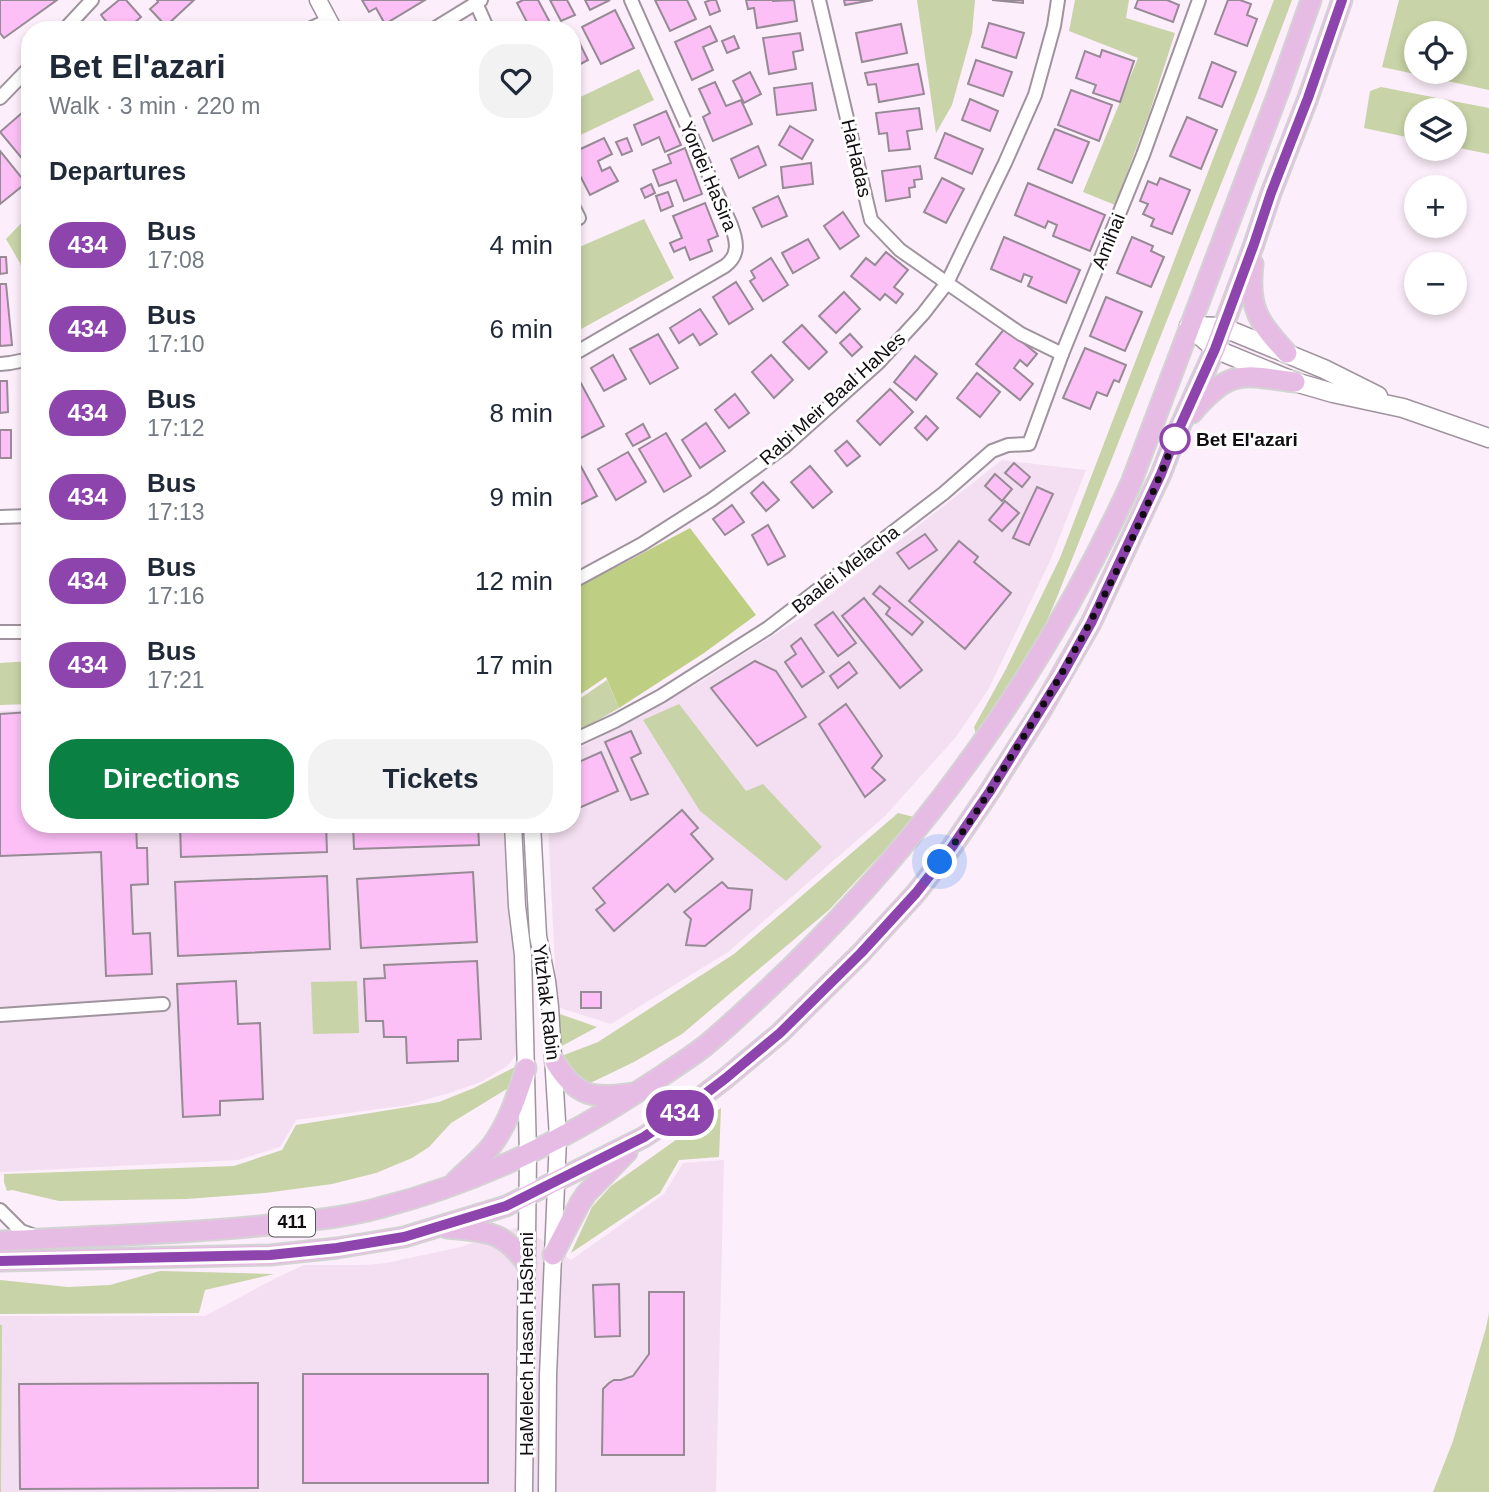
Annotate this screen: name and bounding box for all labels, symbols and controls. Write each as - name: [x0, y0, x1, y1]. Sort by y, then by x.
- map controls: [1404, 21, 1467, 315]
- button: locate: [1404, 21, 1467, 84]
- button: heart: [479, 44, 553, 118]
- text: Bet El'azari: [49, 48, 226, 85]
- text: Walk · 3 min · 220 m: [49, 93, 260, 119]
- button: layers: [1404, 98, 1467, 161]
- street label: HaHadas: [837, 117, 876, 199]
- street label: Yordei HaSira: [676, 118, 741, 234]
- text: Departures: [49, 156, 186, 186]
- button: +: [1404, 175, 1467, 238]
- street label: Amihai: [1088, 210, 1129, 272]
- text: Bus: [147, 216, 196, 246]
- text: 4 min: [489, 230, 553, 260]
- text: 434: [67, 231, 108, 258]
- text: 17:08: [147, 247, 205, 273]
- button: −: [1404, 252, 1467, 315]
- text: Bus: [147, 300, 196, 330]
- text: 6 min: [489, 314, 553, 344]
- text: 434: [67, 315, 108, 342]
- street label: Rabi Meir Baal HaNes: [755, 328, 909, 469]
- text: 17:10: [147, 331, 205, 357]
- text: Bus: [147, 384, 196, 414]
- text: 8 min: [489, 398, 553, 428]
- text: 434: [67, 399, 108, 426]
- text: 17:12: [147, 415, 205, 441]
- marker: Bet El'azari: [1160, 424, 1190, 454]
- place label: Bet El'azari: [1196, 429, 1298, 450]
- text: Bus: [147, 468, 196, 498]
- text: 9 min: [489, 482, 553, 512]
- text: 434: [67, 483, 108, 510]
- text: 17:13: [147, 499, 205, 525]
- street label: Baalei Melacha: [788, 521, 903, 618]
- text: Bus: [147, 552, 196, 582]
- text: 12 min: [475, 566, 553, 596]
- text: 434: [67, 567, 108, 594]
- text: 17:16: [147, 583, 205, 609]
- text: Bus: [147, 636, 196, 666]
- text: 17 min: [475, 650, 553, 680]
- text: 434: [67, 651, 108, 678]
- text: 17:21: [147, 667, 205, 693]
- button: Directions: [49, 739, 294, 819]
- button: Tickets: [308, 739, 553, 819]
- your location: [922, 844, 957, 879]
- street label: Yitzhak Rabin: [529, 943, 564, 1061]
- line badge: 434: [640, 1090, 720, 1136]
- text: 434: [660, 1099, 700, 1126]
- road number: 411: [269, 1208, 315, 1237]
- street label: HaMelech Hasan HaSheni: [516, 1232, 537, 1456]

